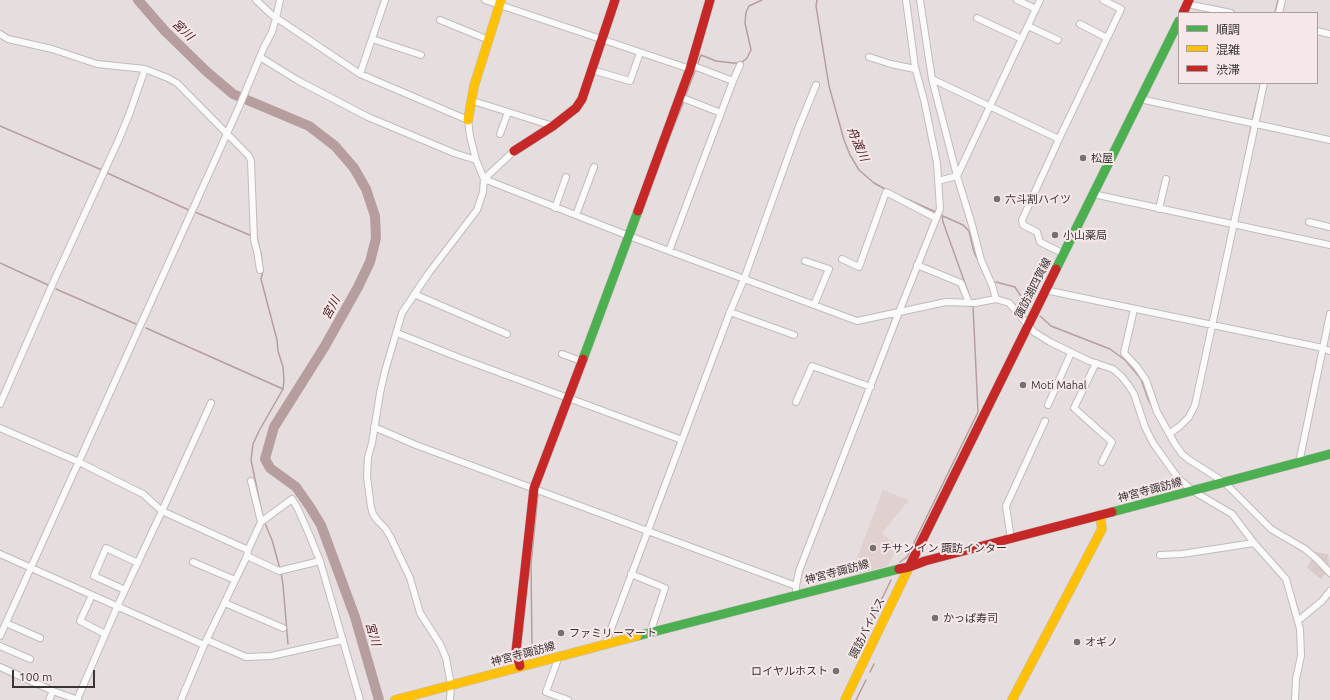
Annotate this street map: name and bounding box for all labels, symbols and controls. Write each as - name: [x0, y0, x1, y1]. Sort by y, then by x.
- legend: [1178, 12, 1318, 84]
- water label: 宮川: [169, 16, 197, 44]
- text: 順調: [1216, 23, 1240, 36]
- text: 混雑: [1216, 43, 1240, 56]
- text: 渋滞: [1216, 63, 1240, 76]
- water label: 舟渡川: [844, 125, 872, 163]
- place label: 松屋: [1091, 151, 1113, 165]
- marker: 松屋: [1078, 153, 1088, 163]
- place label: 六斗割ハイツ: [1005, 192, 1071, 206]
- marker: 六斗割ハイツ: [992, 194, 1002, 204]
- place label: 小山薬局: [1063, 228, 1107, 242]
- marker: 小山薬局: [1050, 230, 1060, 240]
- street label: 諏訪湖四賀線: [1012, 256, 1054, 320]
- water label: 宮川: [319, 294, 343, 322]
- place label: Moti Mahal: [1031, 378, 1087, 392]
- marker: Moti Mahal: [1018, 380, 1028, 390]
- street label: 神宮寺諏訪線: [1116, 475, 1184, 505]
- place label: チサン イン 諏訪インター: [881, 541, 1007, 555]
- marker: チサン イン 諏訪インター: [868, 543, 878, 553]
- street label: 神宮寺諏訪線: [803, 557, 871, 587]
- street label: 諏訪バイパス: [847, 595, 887, 661]
- place label: かっぱ寿司: [943, 611, 998, 625]
- marker: かっぱ寿司: [930, 613, 940, 623]
- water label: 宮川: [363, 620, 383, 648]
- place label: ファミリーマート: [569, 626, 657, 640]
- marker: ファミリーマート: [556, 628, 566, 638]
- place label: オギノ: [1085, 635, 1118, 649]
- marker: オギノ: [1072, 637, 1082, 647]
- street label: 神宮寺諏訪線: [489, 639, 557, 669]
- scale bar: [14, 662, 97, 688]
- place label: ロイヤルホスト: [751, 664, 828, 678]
- marker: ロイヤルホスト: [831, 666, 841, 676]
- text: 100 m: [19, 670, 52, 683]

